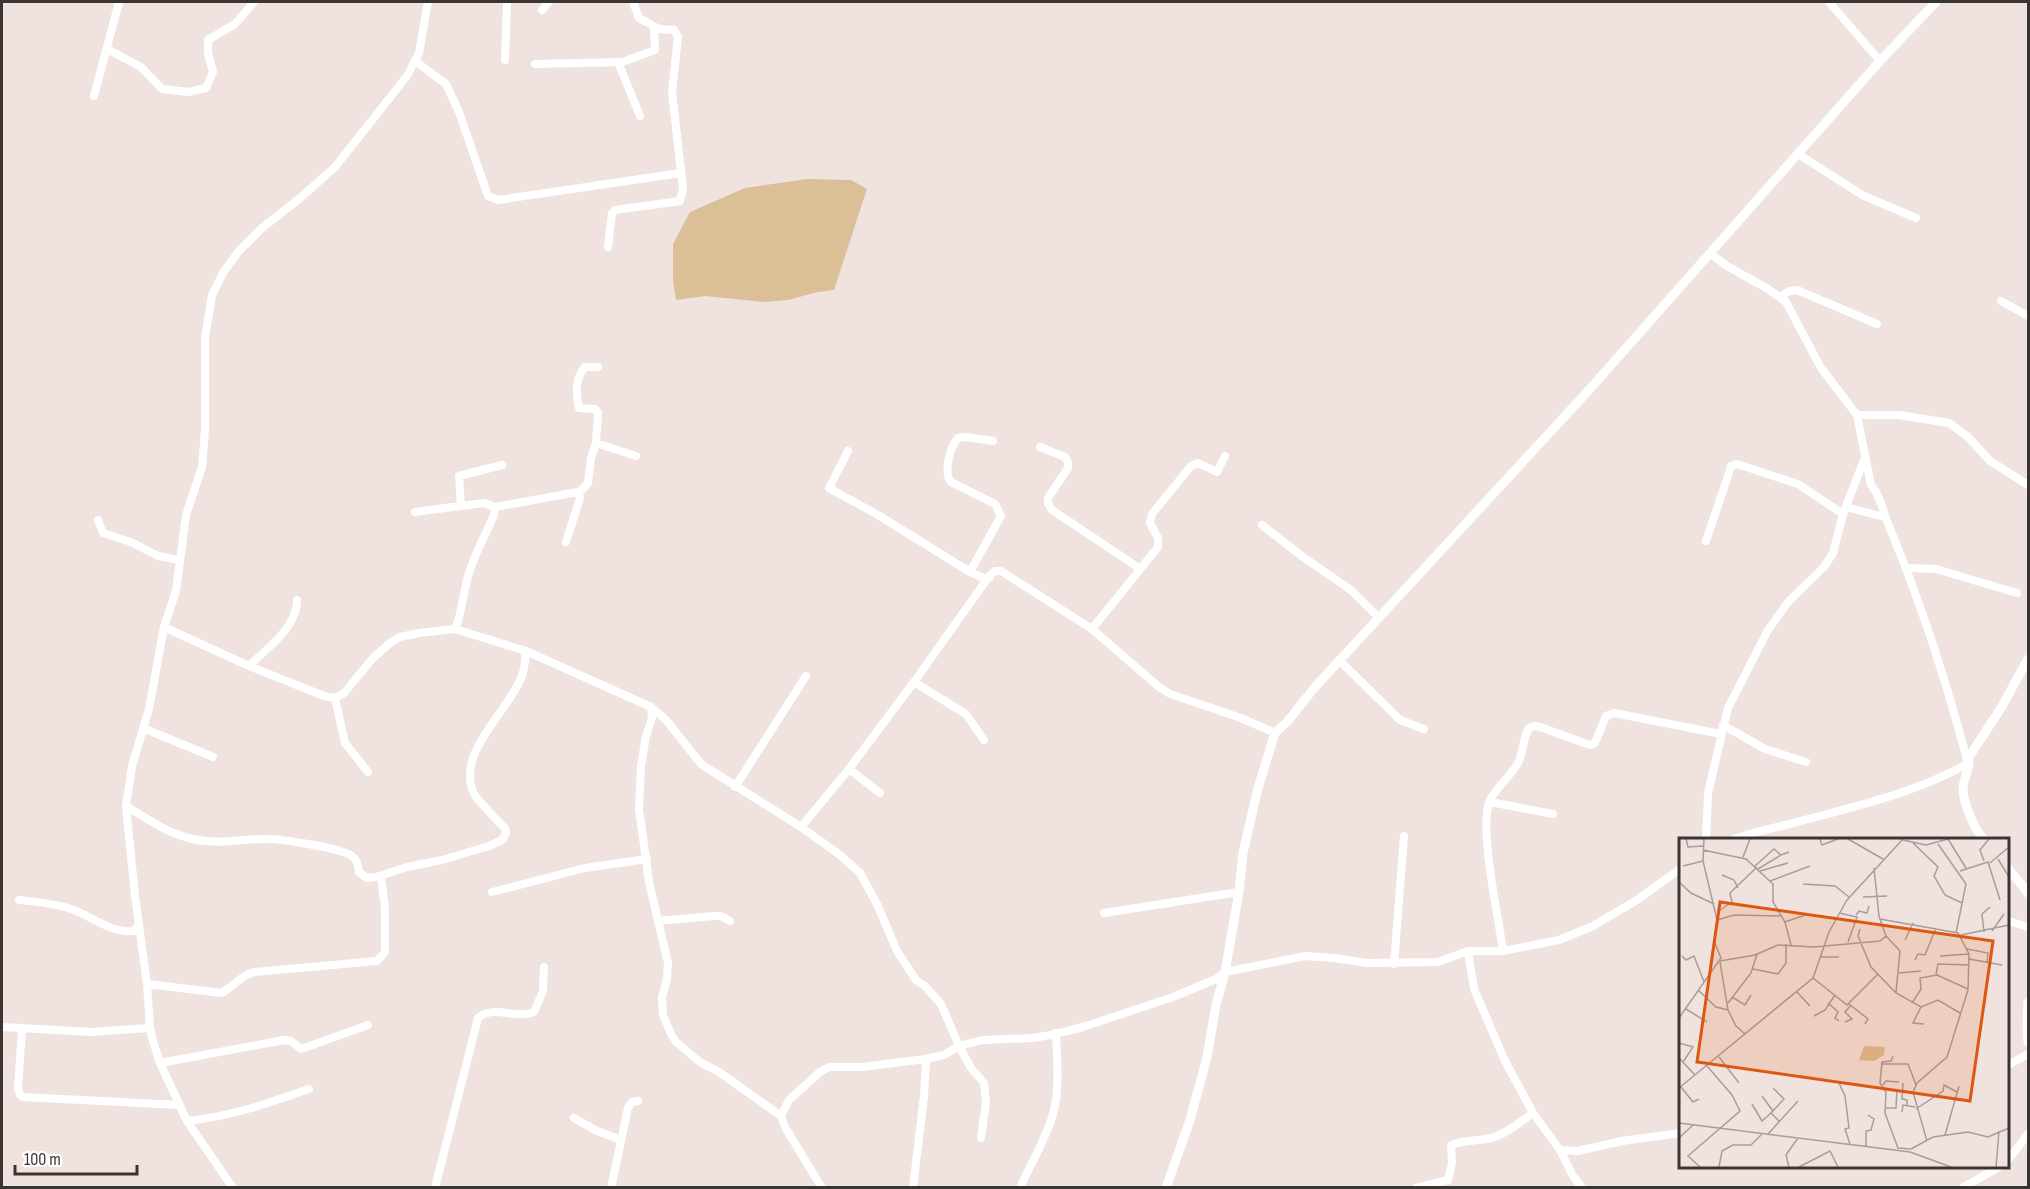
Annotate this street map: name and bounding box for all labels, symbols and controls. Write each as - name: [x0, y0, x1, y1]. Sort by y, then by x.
- inset map: [1679, 838, 2009, 1168]
- scale bar: [15, 1138, 136, 1176]
- text: 100 m: [24, 1149, 61, 1170]

